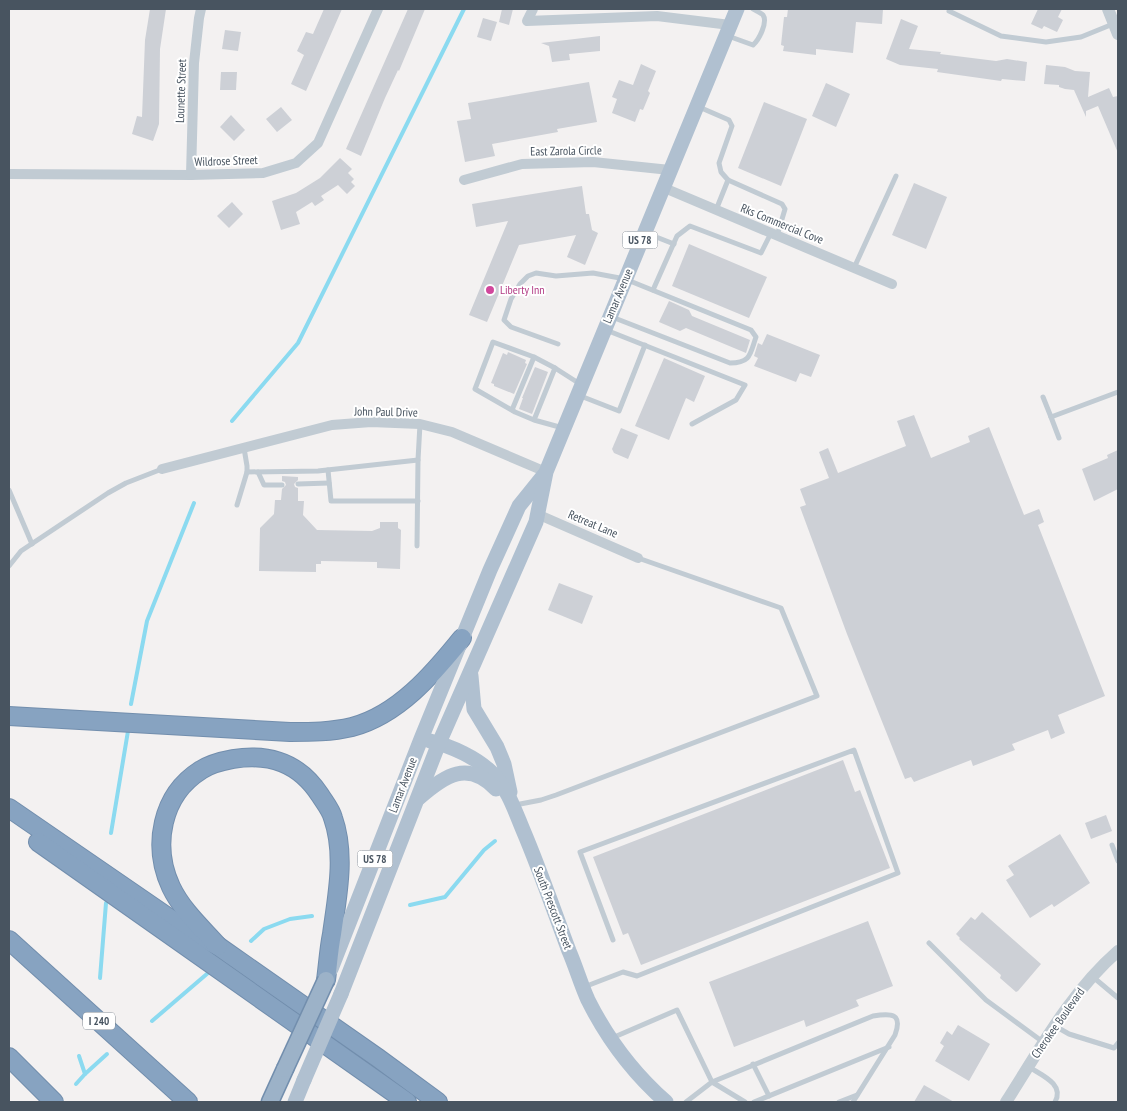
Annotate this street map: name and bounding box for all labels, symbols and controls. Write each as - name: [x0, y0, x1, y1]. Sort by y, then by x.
- street label: Lounette Street: [172, 58, 189, 123]
- street label: East Zarola Circle: [530, 142, 602, 159]
- street label: Wildrose Street: [194, 152, 259, 169]
- street label: Rks Commercial Cove: [739, 200, 826, 247]
- road number: US 78: [622, 232, 658, 248]
- street label: Lamar Avenue: [599, 266, 636, 325]
- place label: Liberty Inn: [500, 282, 545, 297]
- marker: Liberty Inn: [484, 284, 496, 296]
- street label: John Paul Drive: [353, 403, 418, 420]
- street label: Retreat Lane: [566, 506, 620, 541]
- street label: Lamar Avenue: [385, 755, 420, 815]
- road number: US 78: [358, 851, 392, 868]
- street label: South Prescott Street: [531, 864, 576, 952]
- street label: Cherokee Boulevard: [1028, 985, 1087, 1061]
- road number: I 240: [83, 1012, 115, 1030]

